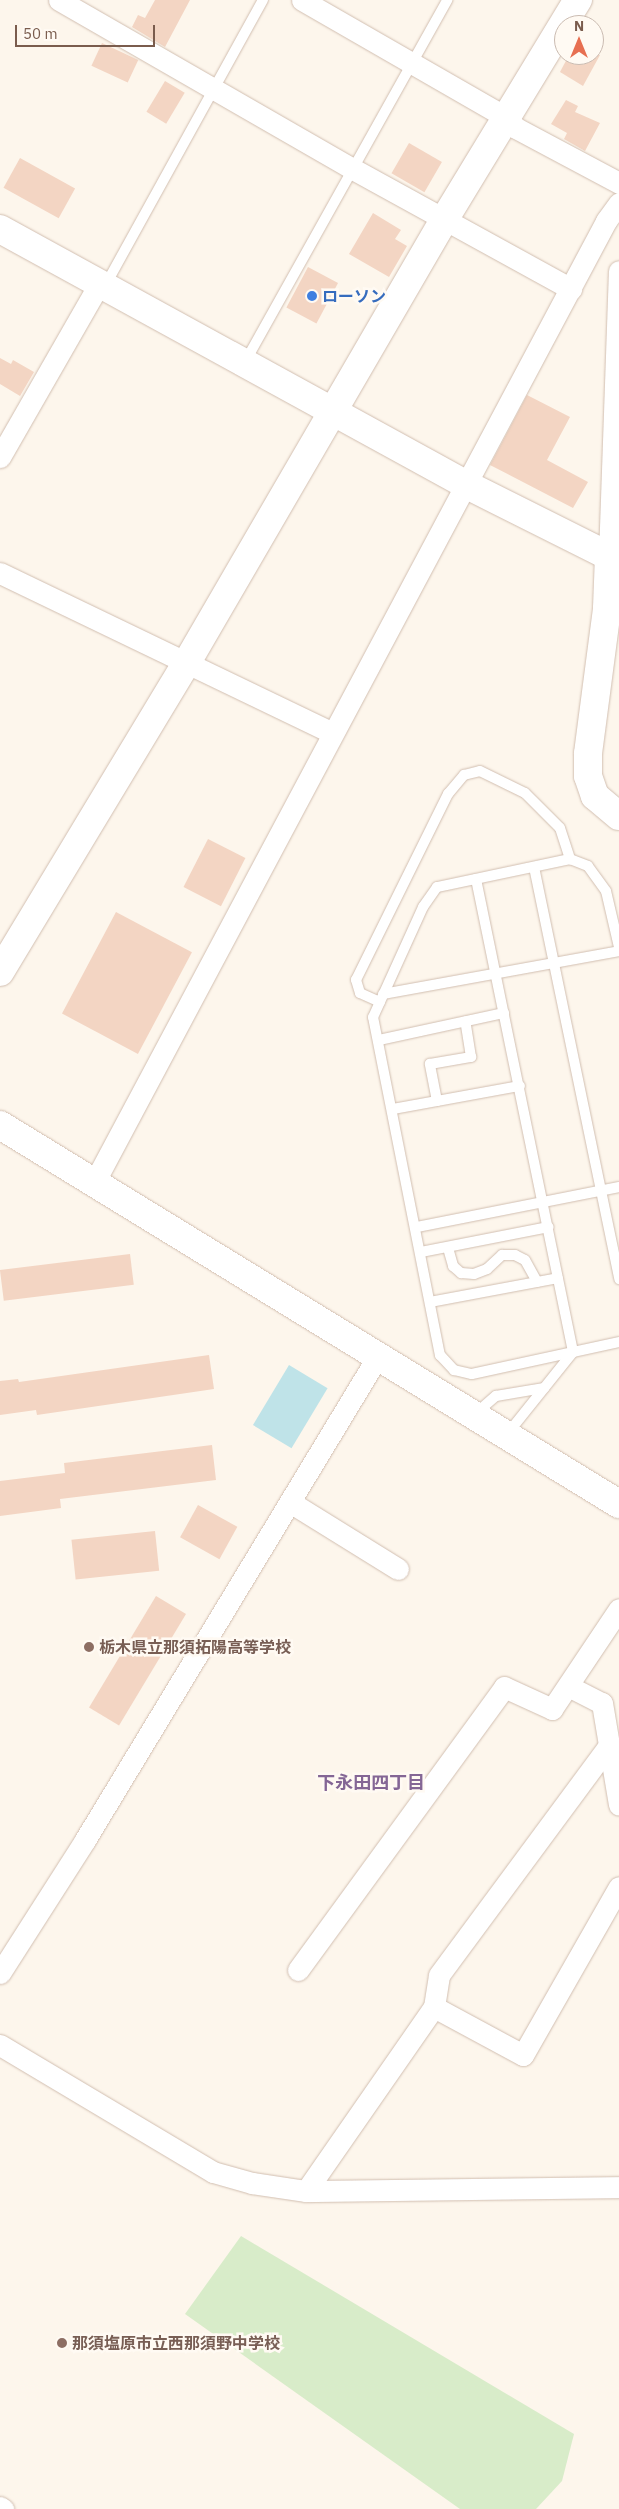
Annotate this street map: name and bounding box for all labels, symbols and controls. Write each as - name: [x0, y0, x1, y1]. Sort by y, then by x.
- scale bar: [18, 15, 158, 47]
- north arrow: [554, 15, 604, 65]
- text: N: [574, 17, 584, 35]
- text: 50 m: [23, 24, 58, 43]
- place label: ローソン: [322, 286, 386, 306]
- marker: ローソン: [306, 290, 318, 302]
- place label: 栃木県立那須拓陽高等学校: [99, 1637, 291, 1657]
- marker: 栃木県立那須拓陽高等学校: [83, 1641, 95, 1653]
- district label: 下永田四丁目: [317, 1772, 425, 1794]
- place label: 那須塩原市立西那須野中学校: [72, 2333, 280, 2353]
- marker: 那須塩原市立西那須野中学校: [56, 2337, 68, 2349]

